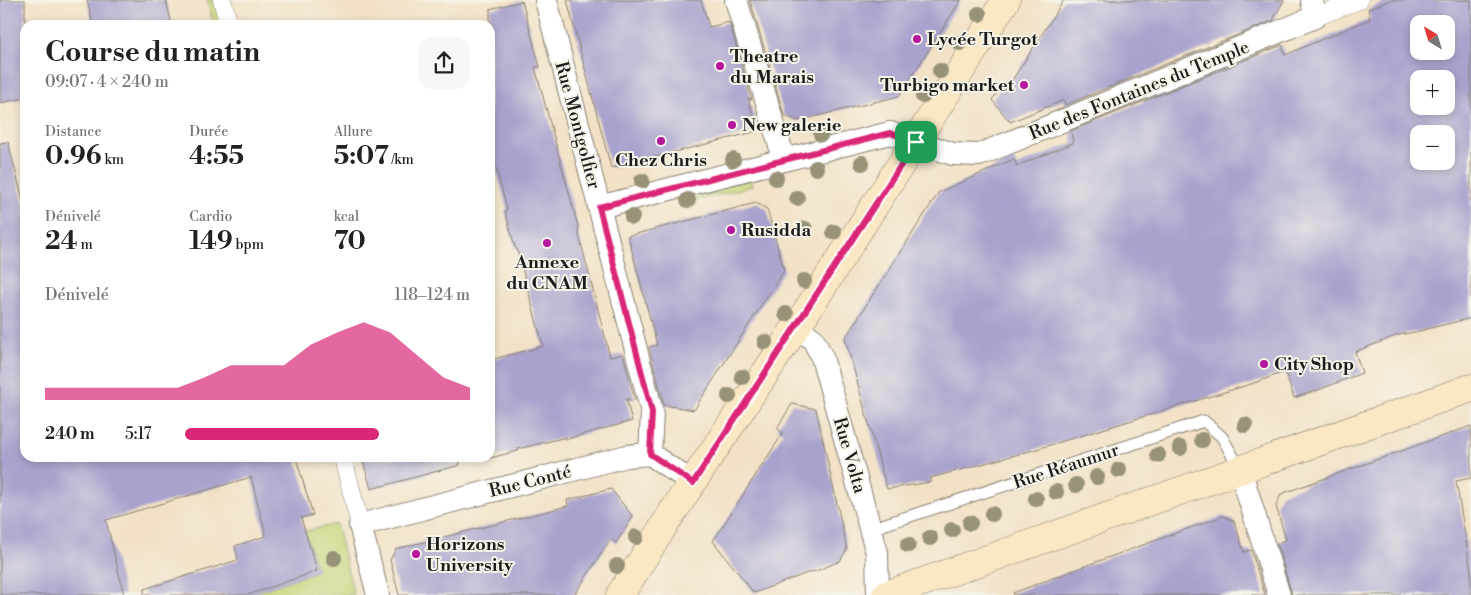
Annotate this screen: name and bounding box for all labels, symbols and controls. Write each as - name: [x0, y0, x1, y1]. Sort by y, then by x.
- north arrow: [1410, 15, 1455, 60]
- map controls: [1410, 15, 1455, 170]
- place label: Lycée Turgot: [927, 28, 1038, 51]
- marker: Lycée Turgot: [911, 33, 923, 45]
- text: Course du matin: [45, 35, 260, 70]
- street label: Rue des Fontaines du Temple: [1026, 36, 1253, 145]
- button: share: [418, 37, 470, 89]
- place label: Theatre du Marais: [730, 45, 814, 89]
- street label: Rue Montgolfier: [549, 59, 606, 192]
- marker: Theatre du Marais: [714, 60, 726, 72]
- button: +: [1410, 70, 1455, 115]
- text: 09:07 · 4 × 240 m: [45, 72, 169, 92]
- place label: Turbigo market: [880, 74, 1015, 97]
- marker: Turbigo market: [1018, 79, 1030, 91]
- place label: New galerie: [742, 114, 842, 137]
- marker: New galerie: [726, 119, 738, 131]
- pin: [895, 121, 937, 163]
- text: Distance: [45, 123, 102, 141]
- text: Durée: [189, 123, 228, 141]
- text: Allure: [334, 123, 373, 141]
- button: −: [1410, 125, 1455, 170]
- icon: arrive: [902, 128, 930, 156]
- marker: Chez Chris: [655, 135, 667, 147]
- text: 0.96: [45, 141, 102, 172]
- text: 4:55: [189, 141, 244, 172]
- text: 5:07: [334, 141, 389, 172]
- place label: Chez Chris: [615, 149, 707, 172]
- text: km: [102, 151, 124, 169]
- text: /km: [389, 151, 414, 169]
- text: Dénivelé: [45, 208, 101, 226]
- text: Cardio: [189, 208, 232, 226]
- text: kcal: [334, 208, 359, 226]
- place label: Rusidda: [741, 219, 812, 242]
- marker: Rusidda: [725, 224, 737, 236]
- text: 24: [45, 226, 78, 257]
- text: 149: [189, 226, 233, 257]
- text: 70: [334, 226, 366, 257]
- text: m: [78, 236, 93, 254]
- text: bpm: [233, 236, 264, 254]
- marker: Annexe du CNAM: [541, 237, 553, 249]
- place label: Annexe du CNAM: [506, 251, 588, 295]
- text: Dénivelé: [45, 285, 109, 305]
- text: 118–124 m: [394, 285, 470, 305]
- place label: City Shop: [1274, 353, 1354, 376]
- marker: City Shop: [1258, 358, 1270, 370]
- street label: Rue Volta: [828, 414, 872, 497]
- text: 240 m: [45, 424, 95, 444]
- text: 5:17: [125, 424, 152, 444]
- street label: Rue Réaumur: [1010, 438, 1122, 494]
- street label: Rue Conté: [487, 460, 574, 503]
- place label: Horizons University: [426, 533, 514, 577]
- marker: Horizons University: [410, 548, 422, 560]

